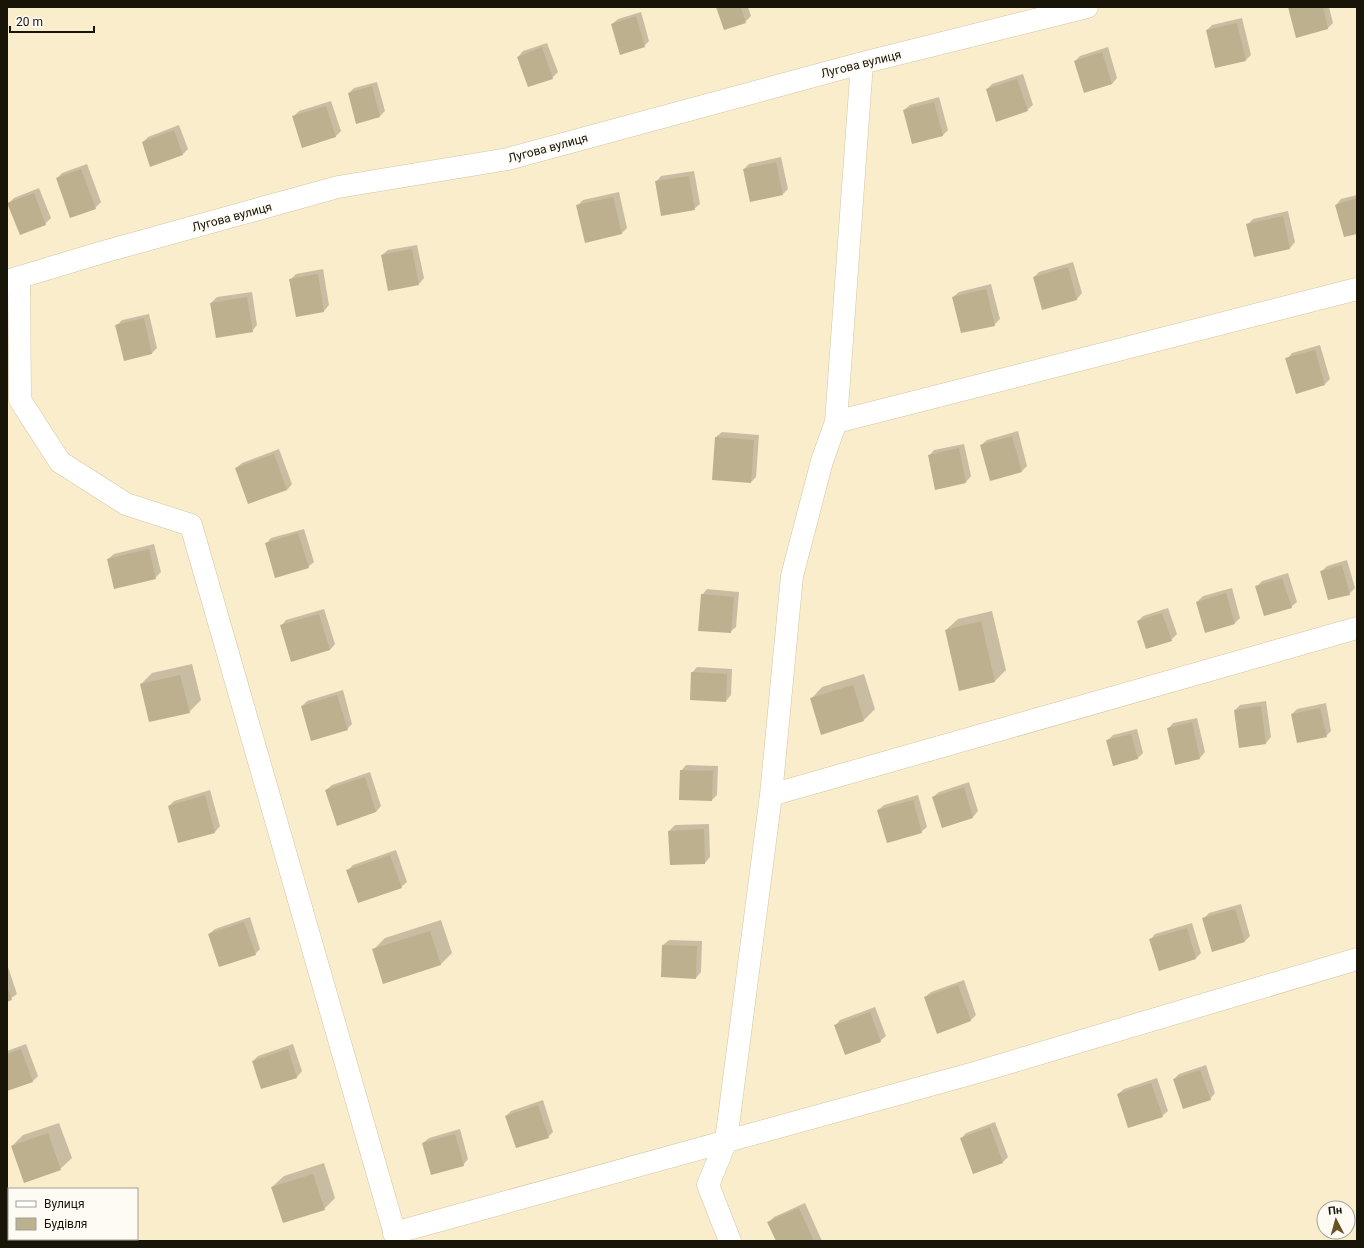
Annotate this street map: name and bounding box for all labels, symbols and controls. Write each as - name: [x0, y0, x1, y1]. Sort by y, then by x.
- scale bar: [10, 8, 94, 34]
- text: 20 m: [16, 15, 43, 29]
- street label: Лугова вулиця: [819, 47, 903, 81]
- street label: Лугова вулиця: [507, 131, 589, 165]
- street label: Лугова вулиця: [191, 200, 273, 234]
- legend: [8, 1188, 138, 1240]
- text: Вулиця: [44, 1197, 85, 1211]
- north arrow: [1316, 1200, 1356, 1240]
- text: Пн: [1327, 1203, 1343, 1218]
- text: Будівля: [44, 1217, 87, 1231]

